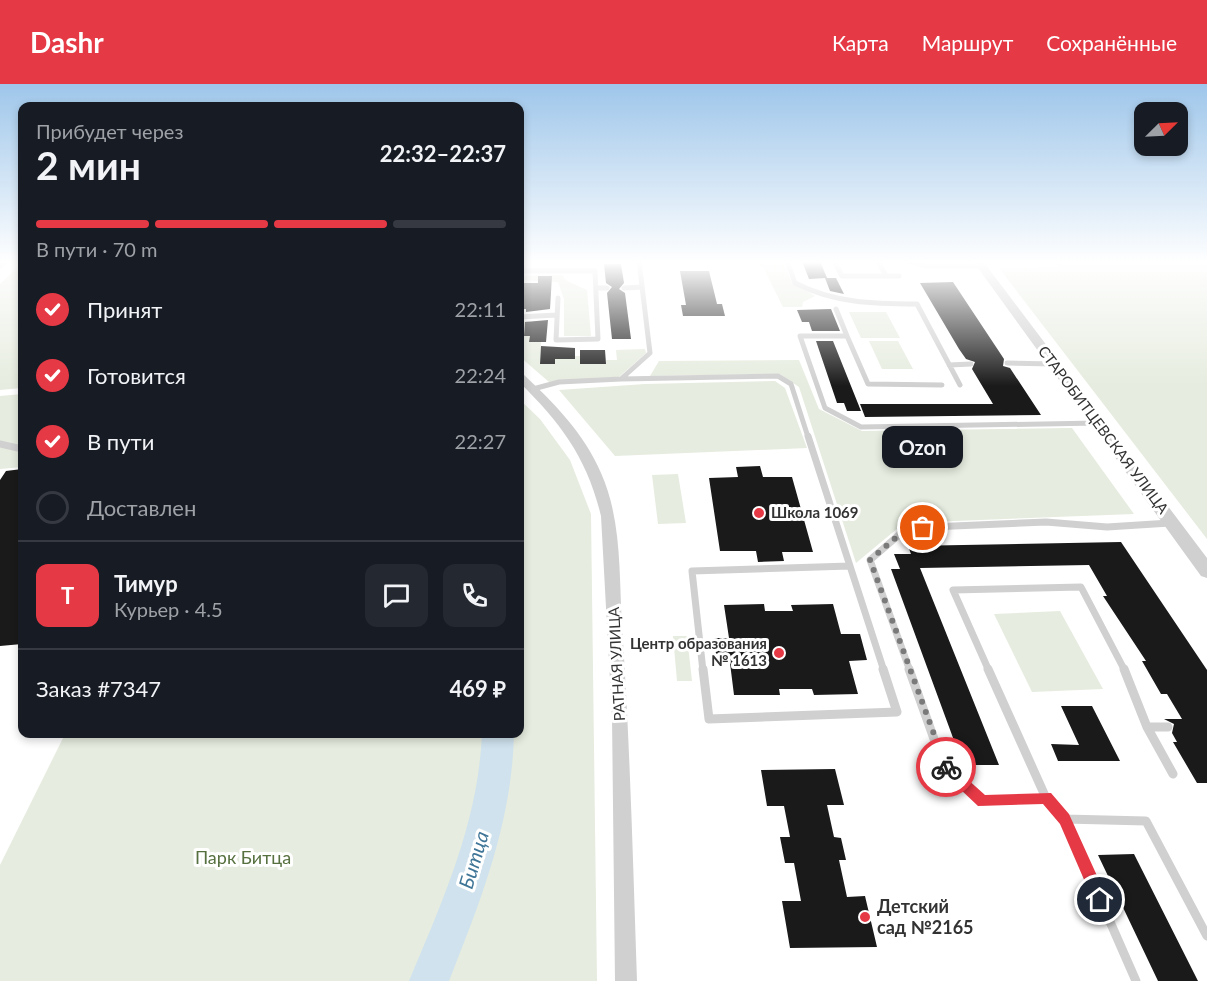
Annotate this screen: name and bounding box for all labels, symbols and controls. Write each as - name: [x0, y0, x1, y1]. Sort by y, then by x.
- text: Dashr: [30, 25, 104, 59]
- text: Карта: [832, 30, 889, 55]
- text: Маршрут: [922, 30, 1013, 55]
- text: Сохранённые: [1046, 30, 1177, 55]
- north arrow: [1134, 102, 1188, 156]
- map controls: [1134, 102, 1188, 156]
- text: Прибудет через: [36, 119, 183, 143]
- text: 22:32–22:37: [380, 140, 506, 167]
- text: 2 мин: [36, 142, 141, 188]
- text: В пути · 70 m: [36, 237, 157, 261]
- icon: check: [36, 293, 69, 326]
- text: Принят: [87, 296, 162, 323]
- text: 22:11: [455, 297, 506, 321]
- street label: СТАРОБИТЦЕВСКАЯ УЛИЦА: [1035, 342, 1173, 518]
- icon: check: [36, 359, 69, 392]
- text: Готовится: [87, 362, 186, 389]
- text: 22:24: [455, 363, 506, 387]
- icon: check: [36, 425, 69, 458]
- callout: Ozon: [882, 426, 964, 468]
- text: В пути: [87, 428, 154, 455]
- text: 22:27: [455, 429, 506, 453]
- text: Ozon: [899, 435, 946, 459]
- text: Доставлен: [87, 494, 196, 521]
- pin: [897, 502, 948, 553]
- place label: Школа 1069: [771, 503, 858, 521]
- marker: Школа 1069: [752, 506, 766, 520]
- icon: bag: [906, 511, 939, 544]
- button: chat: [365, 564, 428, 627]
- button: phone: [443, 564, 506, 627]
- text: Тимур: [114, 570, 178, 597]
- text: Т: [61, 582, 74, 609]
- text: Курьер · 4.5: [114, 597, 223, 621]
- street label: РАТНАЯ УЛИЦА: [604, 606, 628, 722]
- place label: Центр образования № 1613: [630, 634, 767, 669]
- marker: Центр образования № 1613: [772, 646, 786, 660]
- text: Заказ #7347: [36, 675, 161, 702]
- text: 469 ₽: [450, 675, 506, 702]
- courier: [916, 737, 976, 797]
- icon: bike: [930, 751, 963, 784]
- water label: Битца: [453, 828, 493, 892]
- park label: Парк Битца: [195, 846, 291, 868]
- pin: [1074, 874, 1125, 925]
- icon: home: [1083, 883, 1116, 916]
- place label: Детский сад №2165: [877, 895, 974, 938]
- marker: Детский сад №2165: [858, 910, 872, 924]

